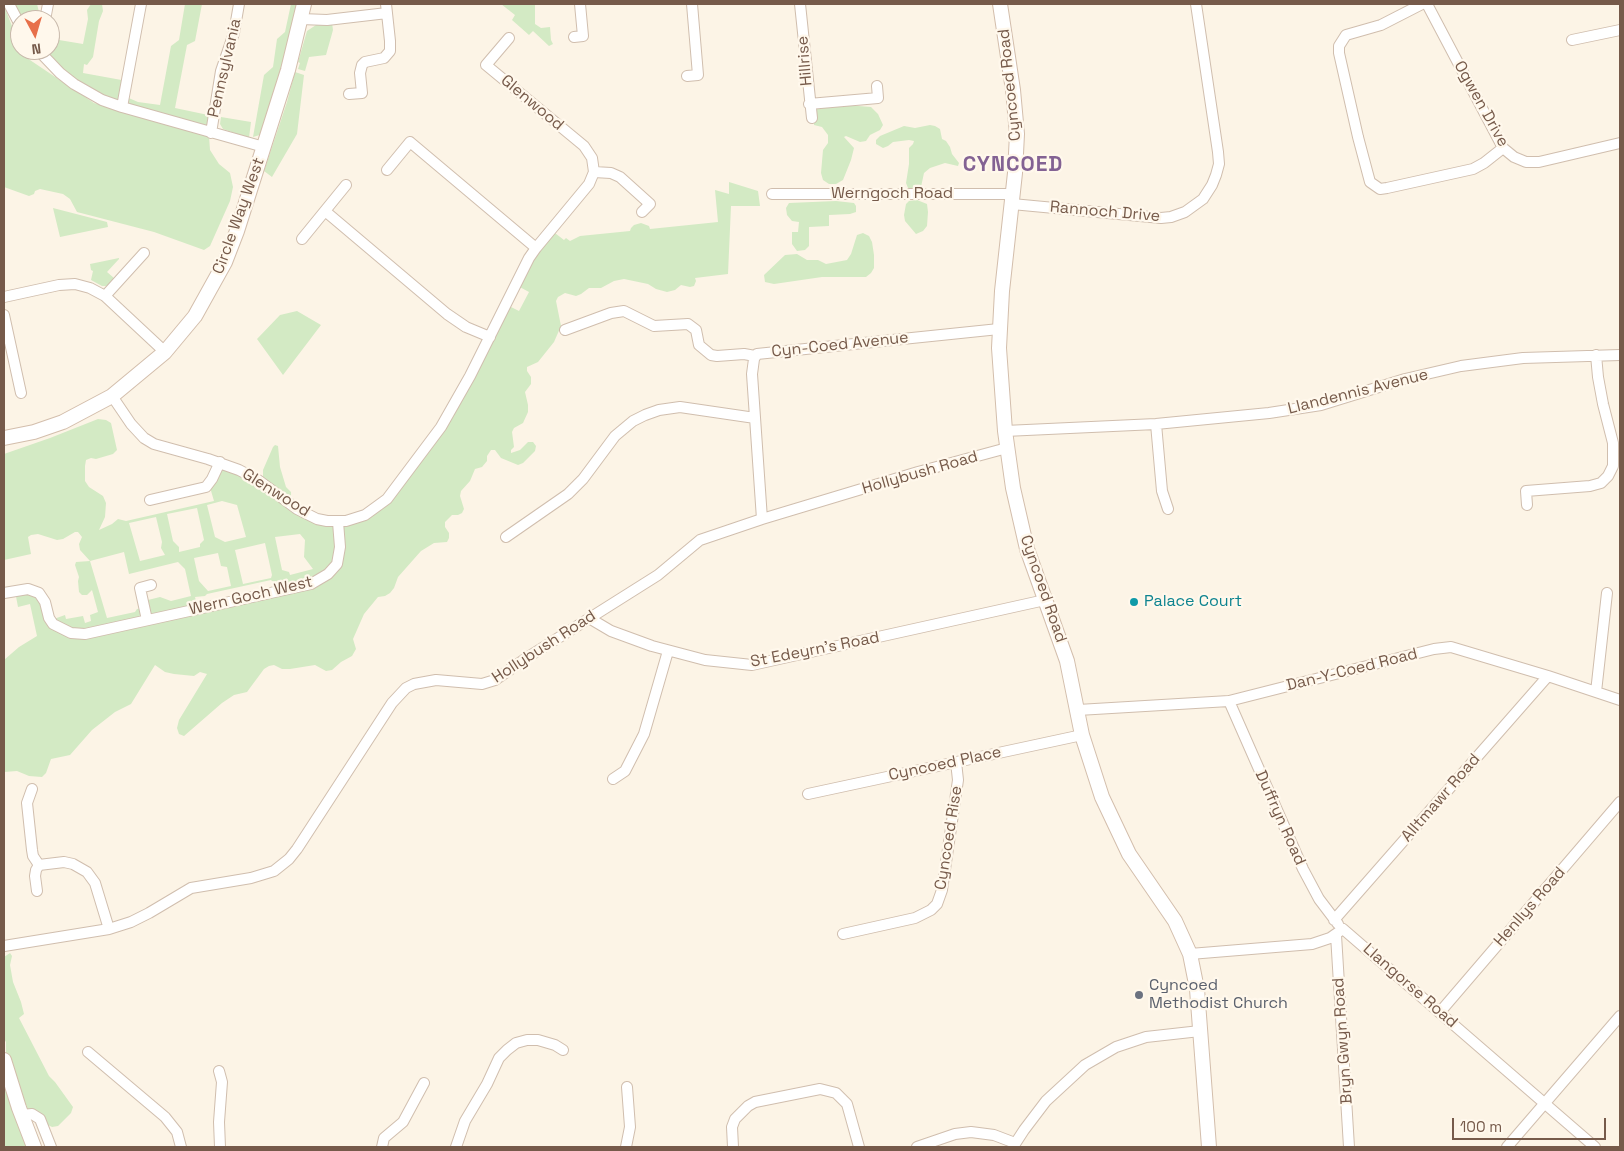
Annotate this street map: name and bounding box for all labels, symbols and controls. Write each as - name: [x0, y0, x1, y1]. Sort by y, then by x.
- north arrow: [10, 10, 60, 60]
- street label: Pennsylvania: [204, 17, 246, 119]
- street label: Cyncoed Road: [995, 28, 1025, 142]
- street label: Hillrise: [793, 35, 817, 87]
- text: N: [31, 39, 42, 58]
- street label: Ogwen Drive: [1449, 58, 1513, 150]
- street label: Glenwood: [497, 71, 567, 135]
- district label: CYNCOED: [962, 152, 1064, 178]
- street label: Circle Way West: [209, 155, 269, 277]
- street label: Werngoch Road: [831, 184, 953, 204]
- street label: Rannoch Drive: [1049, 198, 1161, 226]
- street label: Cyn-Coed Avenue: [771, 328, 909, 362]
- street label: Llandennis Avenue: [1286, 365, 1430, 419]
- street label: Hollybush Road: [860, 447, 980, 499]
- street label: Glenwood: [239, 465, 313, 521]
- street label: Cyncoed Road: [1016, 533, 1070, 645]
- street label: Wern Goch West: [187, 572, 315, 620]
- place label: Palace Court: [1144, 592, 1242, 612]
- marker: Palace Court: [1128, 596, 1140, 608]
- street label: Hollybush Road: [489, 606, 599, 688]
- street label: St Edeyrn's Road: [749, 628, 881, 672]
- street label: Dan-Y-Coed Road: [1284, 644, 1420, 696]
- street label: Cyncoed Place: [887, 743, 1003, 785]
- street label: Alltmawr Road: [1398, 750, 1484, 846]
- street label: Duffryn Road: [1251, 768, 1309, 868]
- street label: Cyncoed Rise: [931, 785, 967, 891]
- street label: Henllys Road: [1490, 863, 1570, 951]
- street label: Llangorse Road: [1359, 940, 1461, 1032]
- place label: Cyncoed Methodist Church: [1149, 976, 1288, 1014]
- street label: Bryn Gwyn Road: [1329, 977, 1357, 1105]
- marker: Cyncoed Methodist Church: [1133, 989, 1145, 1001]
- scale bar: [1454, 1108, 1608, 1140]
- text: 100 m: [1460, 1117, 1502, 1136]

